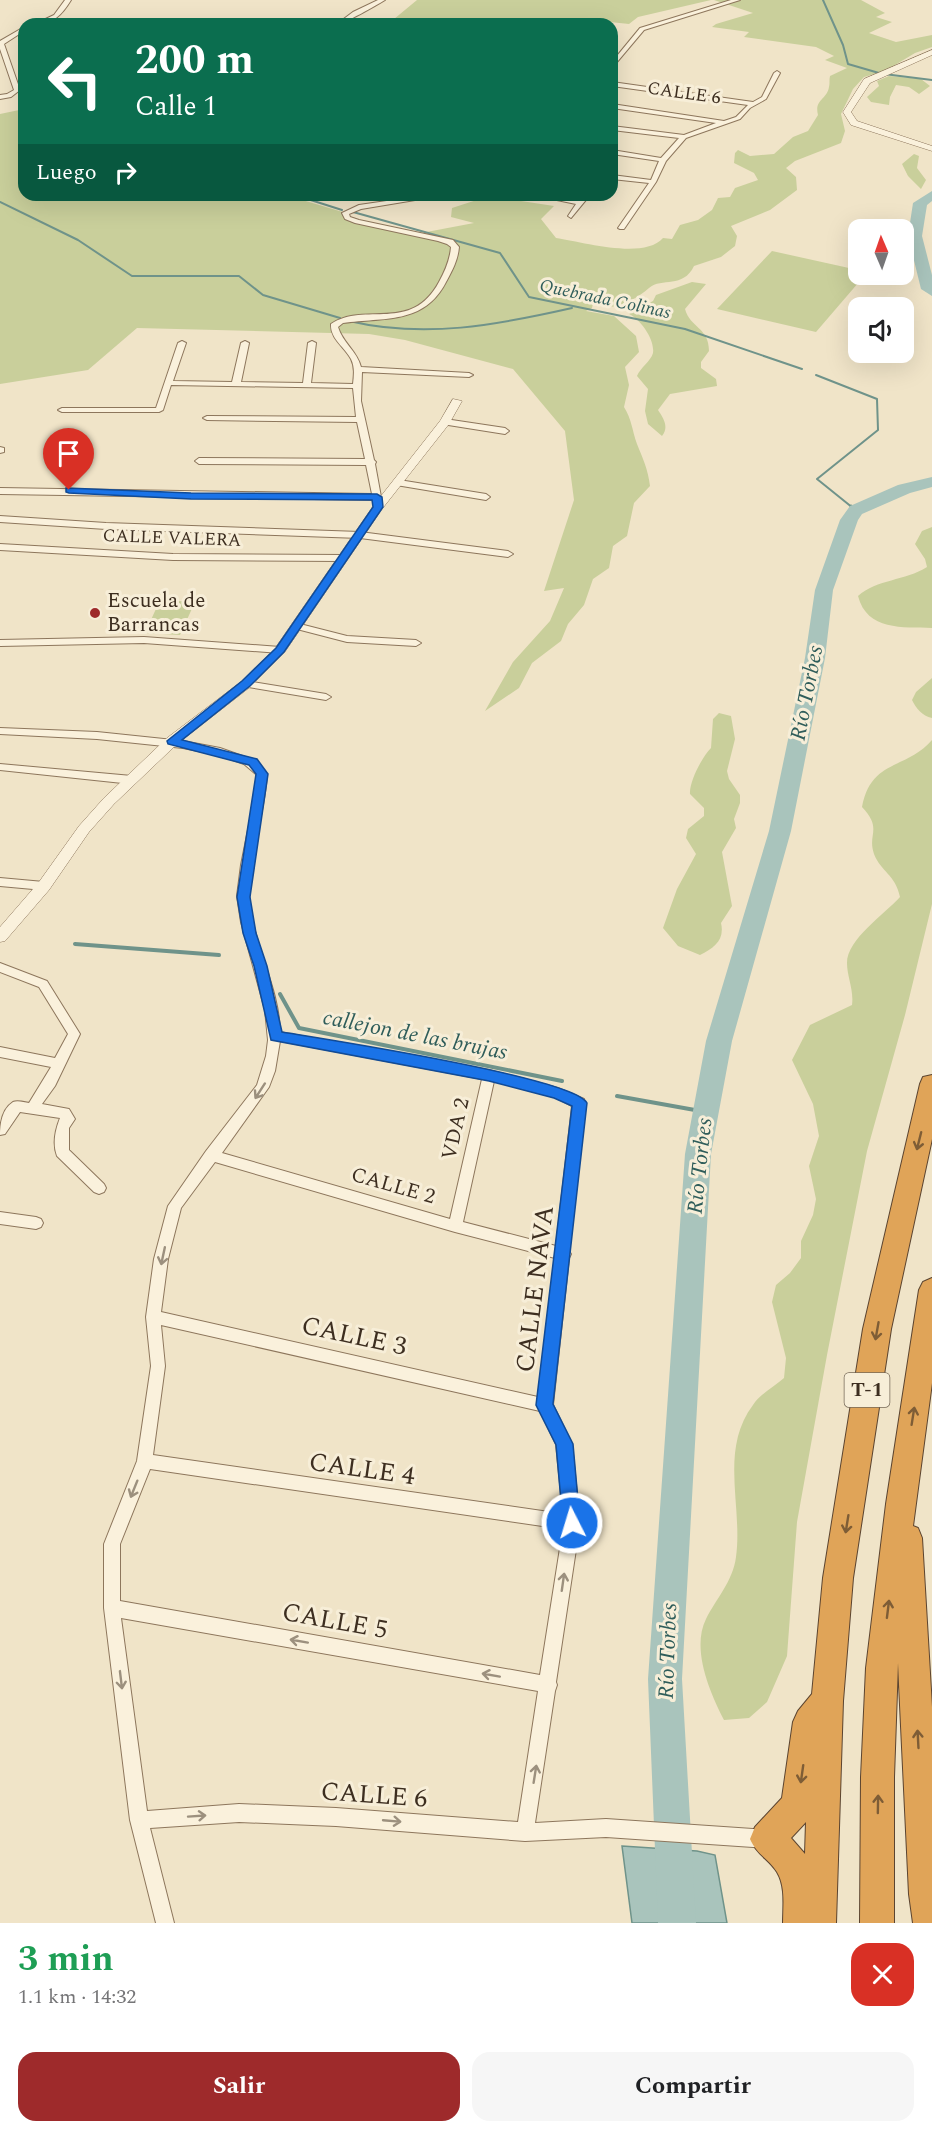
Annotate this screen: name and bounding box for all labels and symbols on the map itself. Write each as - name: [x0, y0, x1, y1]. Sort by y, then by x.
- street label: CALLE 6: [646, 74, 722, 112]
- north arrow: [848, 219, 914, 285]
- water label: Quebrada Colinas: [537, 272, 674, 326]
- pin: [43, 428, 94, 490]
- street label: CALLE VALERA: [102, 522, 242, 554]
- place label: Escuela de Barrancas: [107, 585, 205, 641]
- marker: Escuela de Barrancas: [88, 606, 102, 620]
- water label: Río Torbes: [782, 642, 832, 743]
- water label: callejon de las brujas: [320, 1001, 510, 1069]
- one-way arrow: [254, 1082, 266, 1099]
- street label: VDA 2: [433, 1095, 479, 1163]
- water label: Río Torbes: [679, 1116, 721, 1216]
- one-way arrow: [912, 1131, 924, 1150]
- street label: CALLE 2: [347, 1159, 439, 1213]
- street label: CALLE NAVA: [505, 1203, 565, 1375]
- one-way arrow: [156, 1247, 168, 1266]
- street label: CALLE 3: [298, 1305, 410, 1367]
- one-way arrow: [871, 1321, 882, 1341]
- road number: T-1: [844, 1373, 890, 1407]
- one-way arrow: [908, 1406, 919, 1426]
- street label: CALLE 4: [306, 1442, 418, 1496]
- one-way arrow: [128, 1480, 139, 1498]
- position arrow: [540, 1491, 604, 1555]
- one-way arrow: [841, 1514, 852, 1533]
- one-way arrow: [558, 1572, 569, 1592]
- street label: CALLE 5: [279, 1592, 391, 1650]
- one-way arrow: [883, 1600, 894, 1620]
- water label: Río Torbes: [650, 1602, 686, 1700]
- one-way arrow: [290, 1635, 310, 1646]
- one-way arrow: [116, 1669, 127, 1689]
- one-way arrow: [482, 1669, 502, 1680]
- one-way arrow: [912, 1730, 923, 1750]
- one-way arrow: [796, 1763, 807, 1783]
- one-way arrow: [529, 1765, 540, 1785]
- street label: CALLE 6: [319, 1771, 429, 1819]
- one-way arrow: [872, 1794, 884, 1814]
- one-way arrow: [187, 1810, 207, 1821]
- one-way arrow: [381, 1816, 401, 1827]

